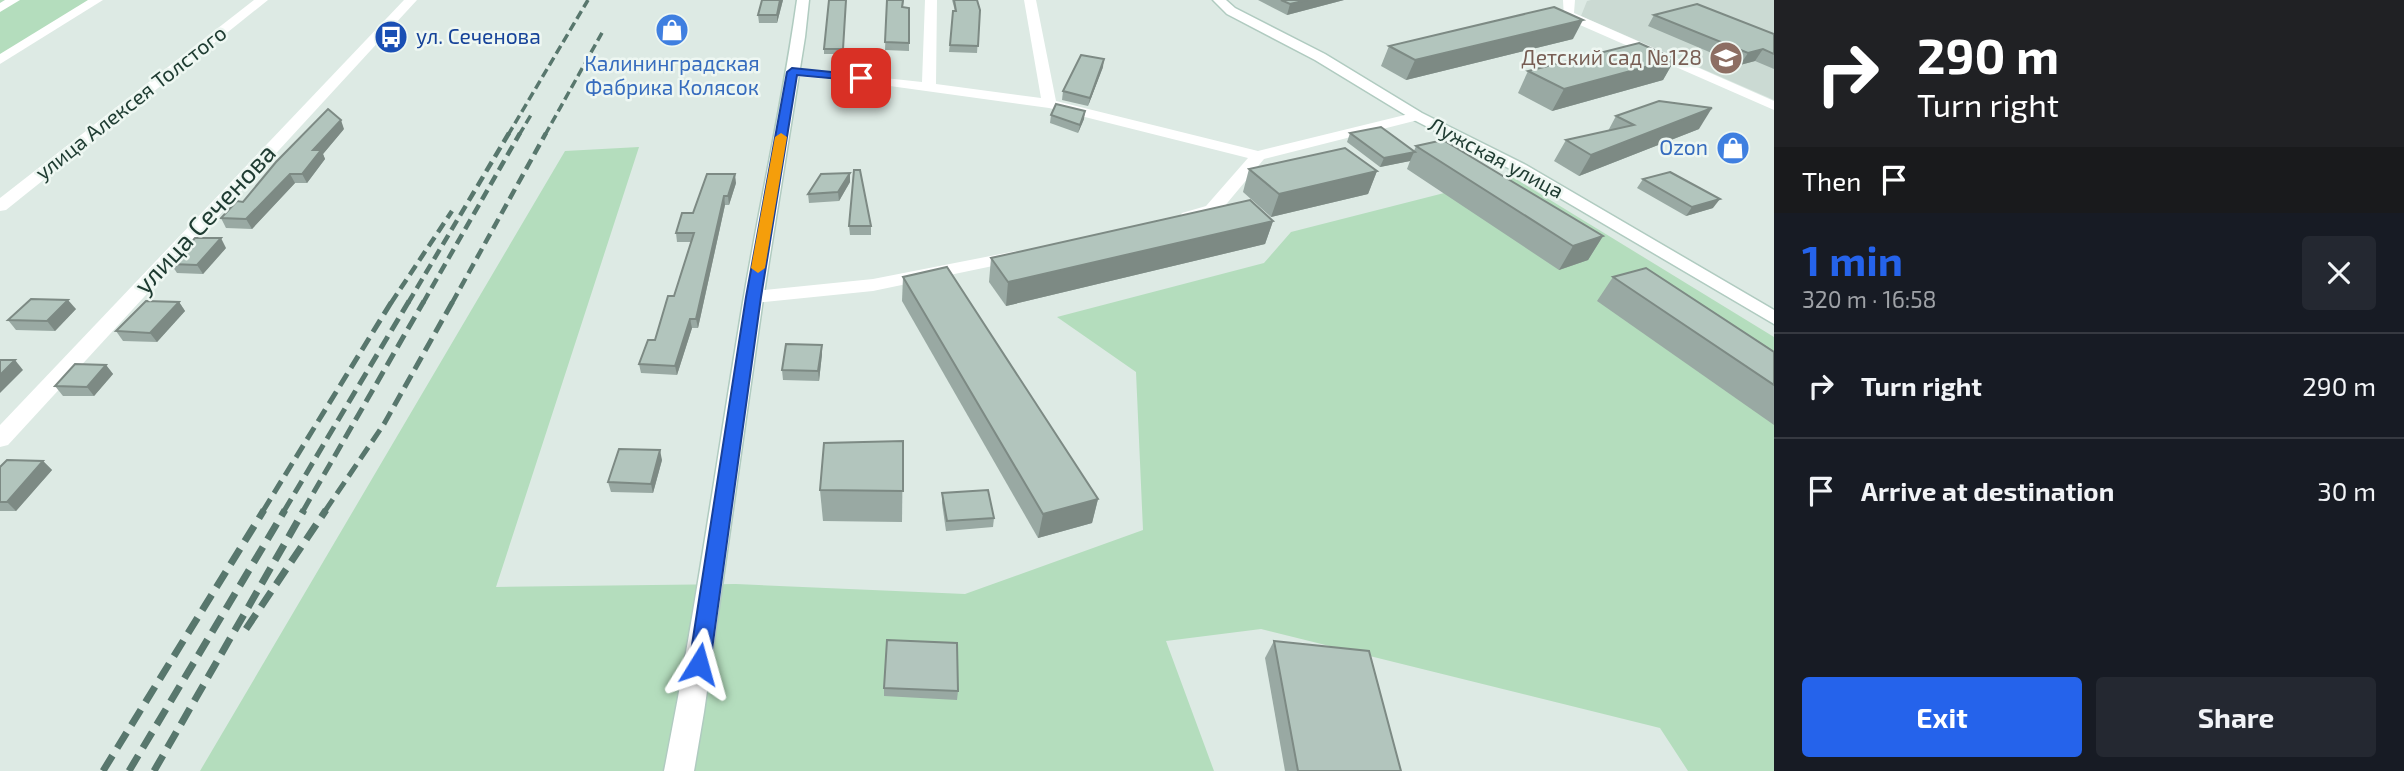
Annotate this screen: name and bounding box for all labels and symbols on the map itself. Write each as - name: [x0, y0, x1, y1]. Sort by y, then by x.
- shop icon: Калининградская Фабрика Колясок: [653, 11, 691, 49]
- bus stop icon: ул. Сеченова: [372, 18, 410, 56]
- street label: улица Алексея Толстого: [29, 19, 231, 185]
- place label: ул. Сеченова: [416, 23, 541, 49]
- school or university icon: Детский сад №128: [1707, 39, 1745, 77]
- place label: Детский сад №128: [1521, 44, 1702, 69]
- pin: [831, 48, 891, 108]
- place label: Калининградская Фабрика Колясок: [584, 50, 760, 99]
- street label: Лужская улица: [1424, 111, 1568, 204]
- shop icon: Ozon: [1714, 129, 1752, 167]
- place label: Ozon: [1659, 134, 1708, 159]
- street label: улица Сеченова: [127, 137, 282, 300]
- position arrow: [662, 627, 736, 701]

